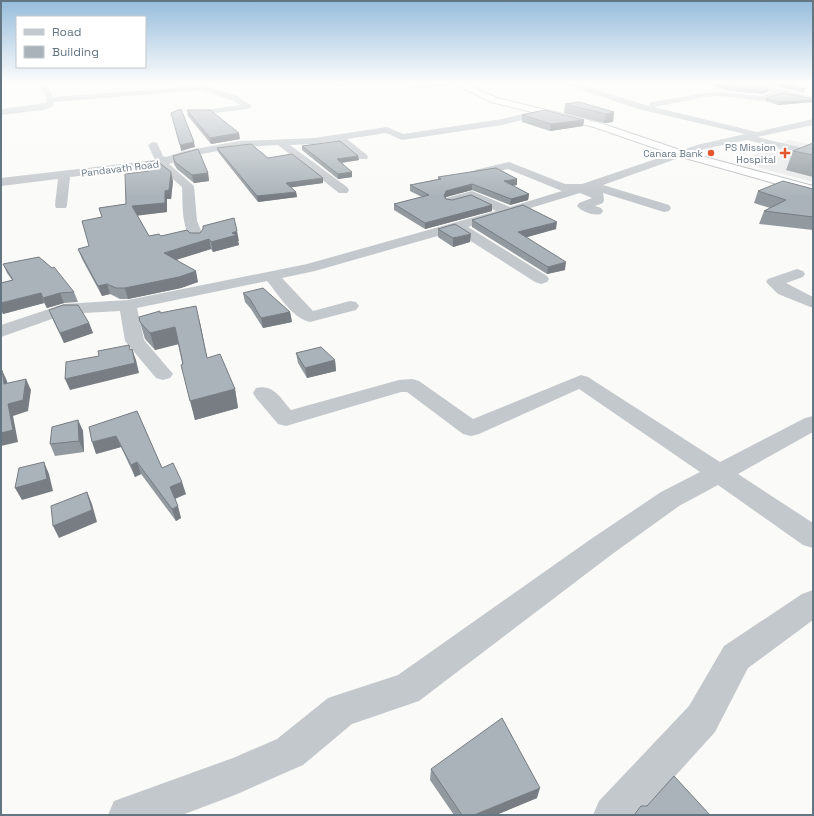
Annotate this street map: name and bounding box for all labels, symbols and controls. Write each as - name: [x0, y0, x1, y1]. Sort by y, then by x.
- legend: [16, 16, 146, 68]
- text: Road: [52, 24, 81, 40]
- text: Building: [52, 44, 99, 60]
- place label: PS Mission Hospital: [725, 141, 776, 166]
- place label: Canara Bank: [643, 147, 704, 160]
- marker: PS Mission Hospital: [779, 147, 791, 159]
- marker: Canara Bank: [706, 148, 716, 158]
- street label: Pandavath Road: [80, 157, 160, 180]

